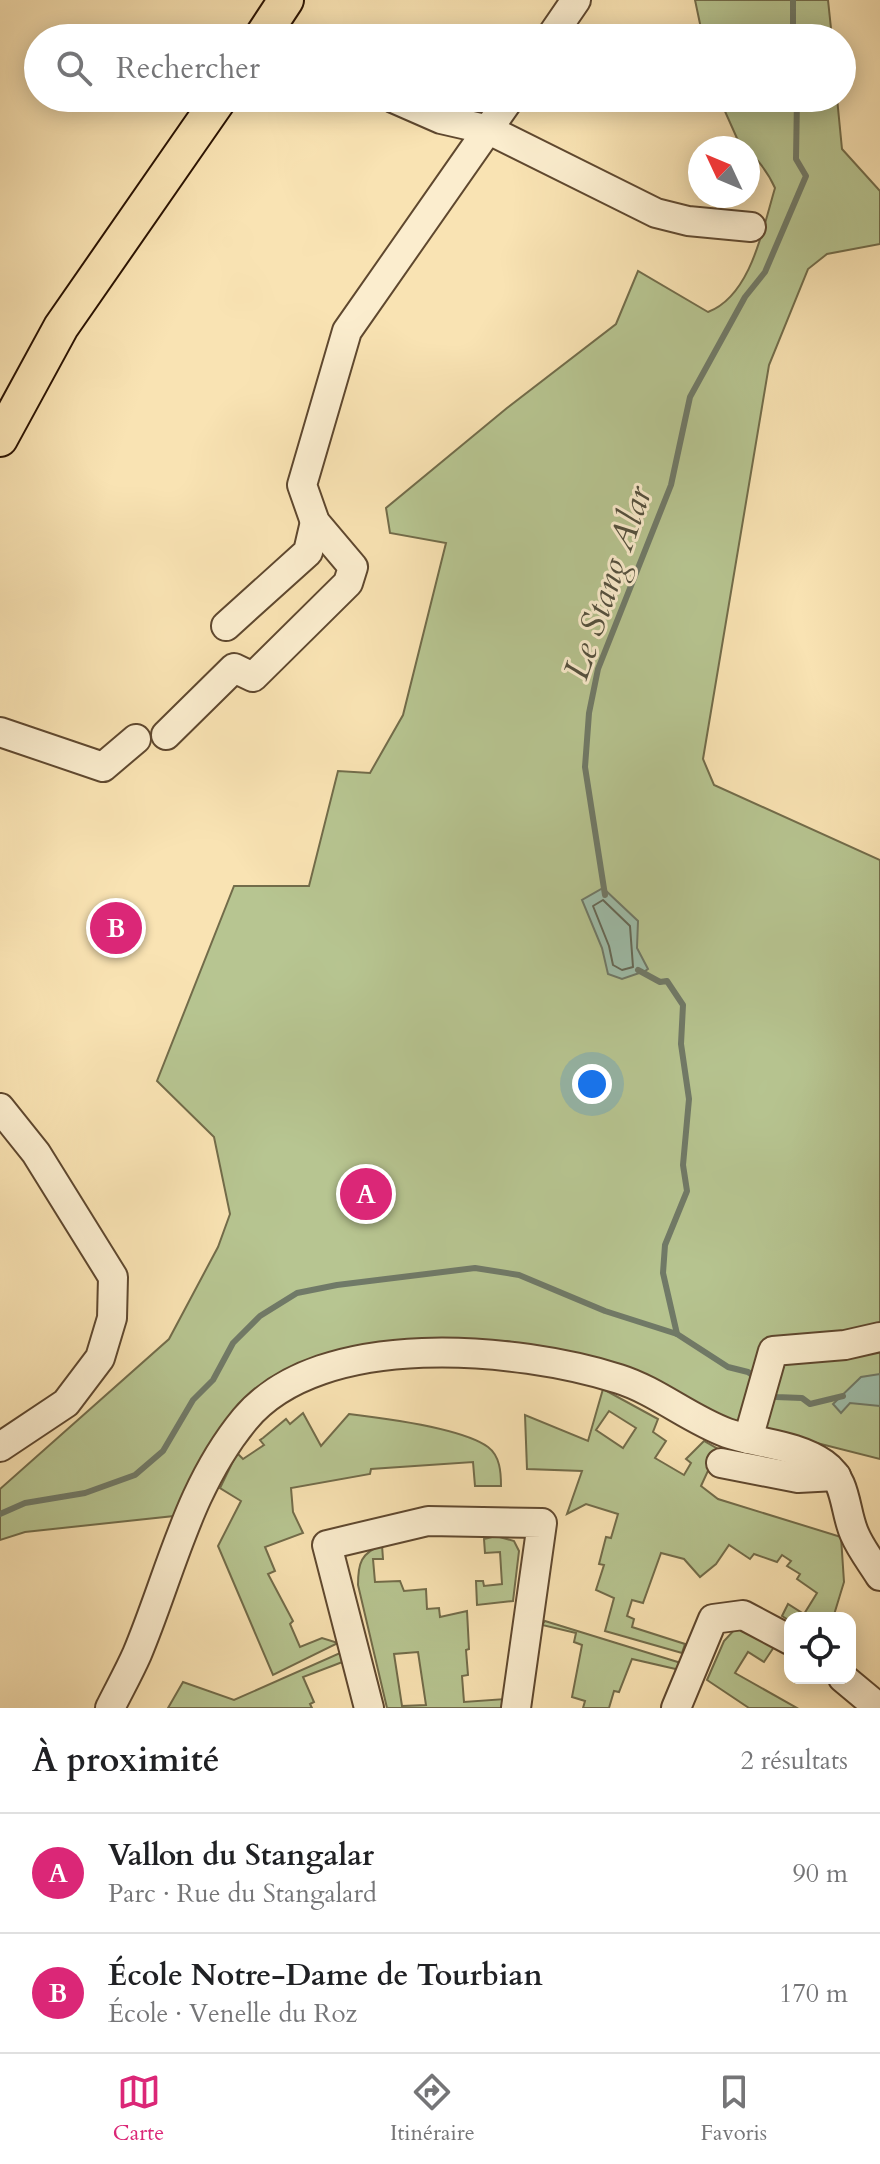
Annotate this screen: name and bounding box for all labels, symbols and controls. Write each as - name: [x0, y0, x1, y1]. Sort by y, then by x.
- search box: [24, 24, 856, 112]
- icon: search: [52, 46, 96, 90]
- text: Rechercher: [116, 48, 260, 89]
- north arrow: [688, 136, 760, 208]
- water label: Le Stang Alar: [552, 479, 664, 686]
- pin: B: [90, 898, 142, 958]
- your location: [572, 1064, 612, 1104]
- pin: A: [340, 1164, 392, 1224]
- map controls: [784, 1612, 856, 1684]
- button: locate: [784, 1612, 856, 1684]
- text: À proximité: [32, 1737, 219, 1783]
- text: 2 résultats: [740, 1743, 848, 1778]
- text: Vallon du Stangalar: [108, 1835, 374, 1876]
- text: A: [48, 1856, 68, 1891]
- text: 90 m: [792, 1856, 848, 1891]
- text: Parc · Rue du Stangalard: [108, 1876, 377, 1911]
- text: École Notre-Dame de Tourbian: [108, 1955, 543, 1996]
- text: B: [49, 1976, 67, 2011]
- text: 170 m: [779, 1976, 848, 2011]
- text: École · Venelle du Roz: [108, 1996, 357, 2031]
- tab: Carte: [113, 2070, 164, 2148]
- tab: Itinéraire: [390, 2070, 475, 2148]
- tab: Favoris: [700, 2070, 767, 2148]

